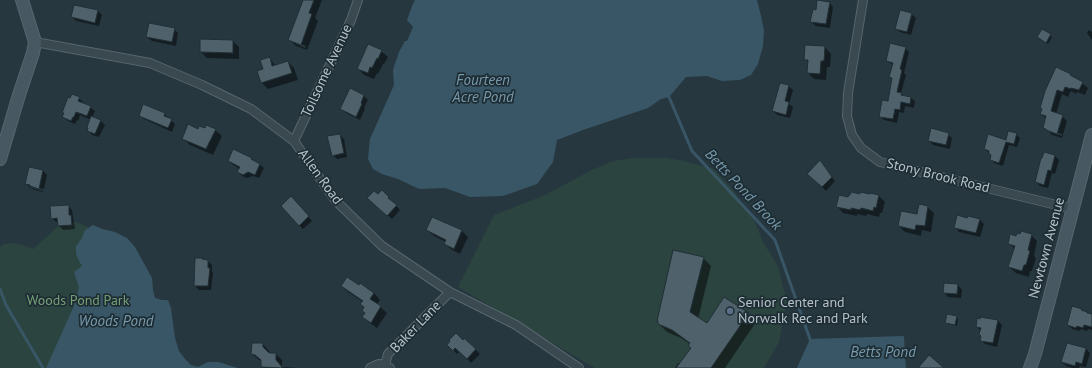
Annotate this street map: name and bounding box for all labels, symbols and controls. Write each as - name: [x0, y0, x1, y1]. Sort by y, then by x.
- street label: Toilsome Avenue: [298, 22, 356, 120]
- water label: Fourteen Acre Pond: [452, 72, 514, 107]
- street label: Allen Road: [294, 146, 346, 208]
- water label: Betts Pond Brook: [701, 146, 785, 234]
- street label: Stony Brook Road: [885, 155, 991, 197]
- street label: Newtown Avenue: [1025, 196, 1069, 300]
- park label: Woods Pond Park: [27, 293, 129, 309]
- place label: Senior Center and Norwalk Rec and Park: [738, 295, 868, 328]
- street label: Baker Lane: [387, 297, 445, 357]
- marker: Senior Center and Norwalk Rec and Park: [725, 306, 735, 316]
- water label: Woods Pond: [79, 313, 153, 331]
- water label: Betts Pond: [850, 344, 916, 362]

